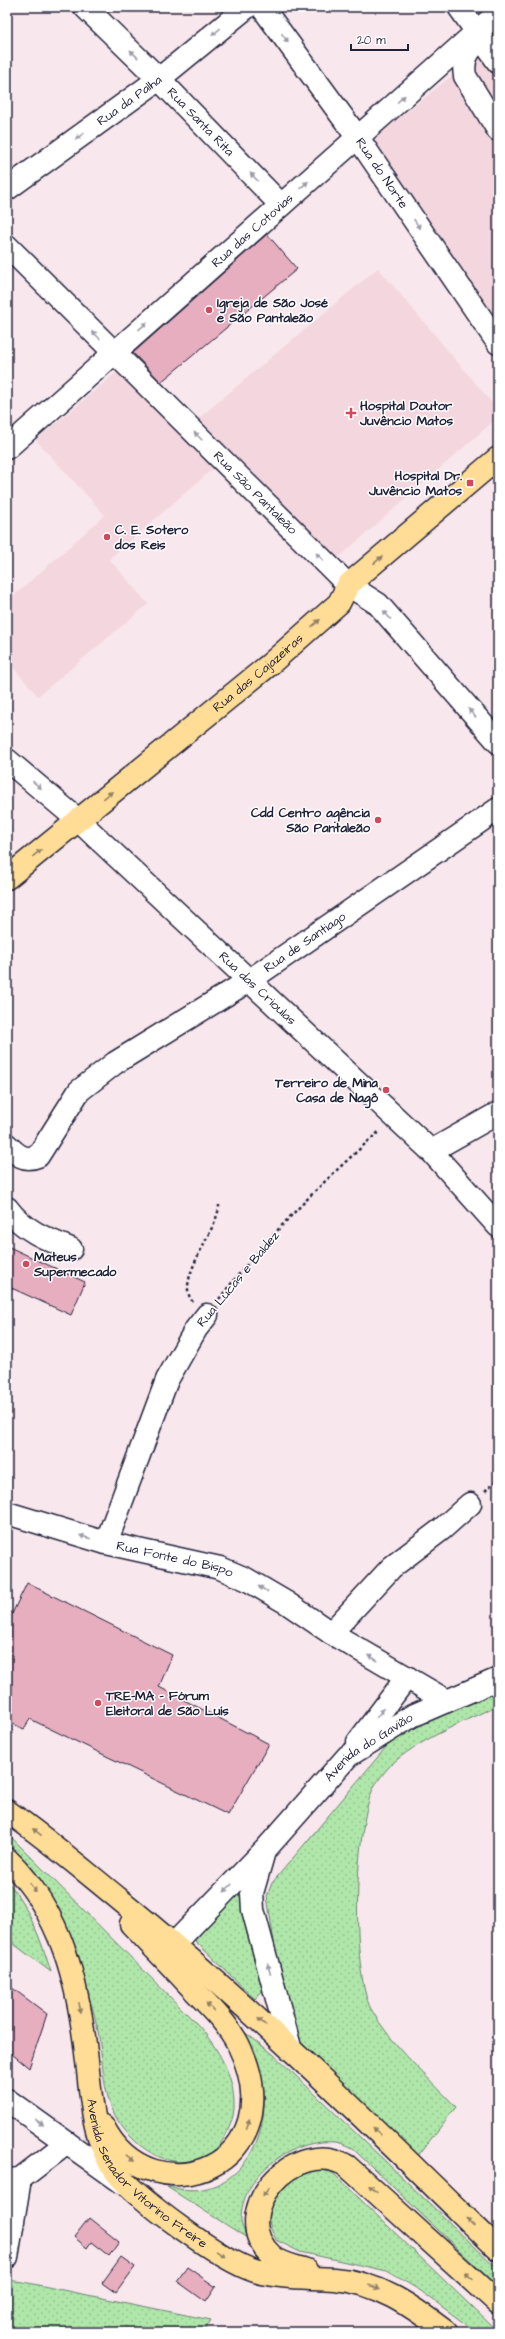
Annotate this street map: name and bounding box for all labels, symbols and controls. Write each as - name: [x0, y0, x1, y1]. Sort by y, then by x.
- scale bar: [351, 26, 408, 52]
- one-way arrow: [211, 27, 222, 36]
- text: 20 m: [357, 32, 386, 49]
- one-way arrow: [281, 33, 289, 44]
- one-way arrow: [129, 49, 139, 59]
- street label: Rua da Palha: [93, 71, 166, 130]
- street label: Rua Santa Rita: [163, 84, 238, 161]
- one-way arrow: [396, 95, 407, 104]
- one-way arrow: [74, 132, 85, 140]
- street label: Rua do Norte: [351, 134, 413, 212]
- one-way arrow: [249, 172, 258, 182]
- one-way arrow: [299, 181, 309, 190]
- street label: Rua das Cotovias: [208, 189, 298, 272]
- one-way arrow: [413, 219, 421, 230]
- place label: Igreja de São José e São Pantaleão: [216, 294, 328, 327]
- marker: Igreja de São José e São Pantaleão: [204, 305, 214, 315]
- one-way arrow: [138, 322, 148, 331]
- one-way arrow: [91, 330, 101, 339]
- place label: Hospital Doutor Juvêncio Matos: [359, 397, 453, 430]
- marker: Hospital Doutor Juvêncio Matos: [345, 407, 357, 419]
- one-way arrow: [193, 431, 203, 441]
- street label: Rua São Pantaleão: [209, 447, 302, 539]
- place label: Hospital Dr. Juvêncio Matos: [368, 467, 462, 500]
- marker: Hospital Dr. Juvêncio Matos: [465, 478, 475, 488]
- place label: C. E. Sotero dos Reis: [114, 521, 189, 554]
- marker: C. E. Sotero dos Reis: [102, 532, 112, 542]
- one-way arrow: [315, 552, 325, 562]
- one-way arrow: [373, 555, 383, 564]
- one-way arrow: [383, 609, 392, 620]
- one-way arrow: [311, 619, 322, 628]
- street label: Rua das Cajazeiras: [209, 629, 308, 716]
- one-way arrow: [468, 708, 477, 718]
- one-way arrow: [32, 781, 42, 790]
- one-way arrow: [103, 791, 114, 800]
- place label: Cdd Centro agência São Pantaleão: [251, 804, 371, 837]
- marker: Cdd Centro agência São Pantaleão: [373, 815, 383, 825]
- one-way arrow: [32, 848, 43, 857]
- street label: Rua de Santiago: [260, 907, 350, 977]
- street label: Rua das Crioulas: [215, 947, 301, 1029]
- place label: Terreiro de Mina Casa de Nagô: [274, 1074, 379, 1109]
- marker: Terreiro de Mina Casa de Nagô: [381, 1085, 391, 1095]
- street label: Rua Lucas e Baldez: [192, 1227, 284, 1331]
- place label: Mateus Supermecado: [33, 1248, 117, 1282]
- marker: Mateus Supermecado: [21, 1259, 31, 1269]
- one-way arrow: [79, 1533, 91, 1539]
- street label: Rua Fonte do Bispo: [115, 1537, 237, 1582]
- one-way arrow: [257, 1585, 269, 1592]
- one-way arrow: [367, 1654, 379, 1661]
- place label: TRE-MA - Fórum Eleitoral de São Luís: [105, 1687, 229, 1720]
- marker: TRE-MA - Fórum Eleitoral de São Luís: [93, 1698, 103, 1708]
- street label: Avenida do Gavião: [320, 1708, 417, 1786]
- one-way arrow: [375, 1708, 384, 1719]
- one-way arrow: [31, 1827, 42, 1836]
- one-way arrow: [29, 1882, 37, 1893]
- one-way arrow: [223, 1883, 233, 1893]
- one-way arrow: [266, 1962, 272, 1974]
- one-way arrow: [77, 2002, 83, 2014]
- one-way arrow: [206, 2002, 215, 2011]
- one-way arrow: [257, 2018, 268, 2027]
- street label: Avenida Senador Vitorino Freire: [82, 2097, 211, 2252]
- one-way arrow: [33, 2118, 44, 2126]
- one-way arrow: [245, 2118, 251, 2130]
- one-way arrow: [372, 2126, 382, 2136]
- one-way arrow: [125, 2153, 136, 2162]
- one-way arrow: [368, 2184, 378, 2194]
- one-way arrow: [262, 2186, 270, 2197]
- one-way arrow: [465, 2217, 475, 2227]
- one-way arrow: [215, 2250, 227, 2257]
- one-way arrow: [464, 2272, 474, 2281]
- one-way arrow: [368, 2284, 380, 2290]

